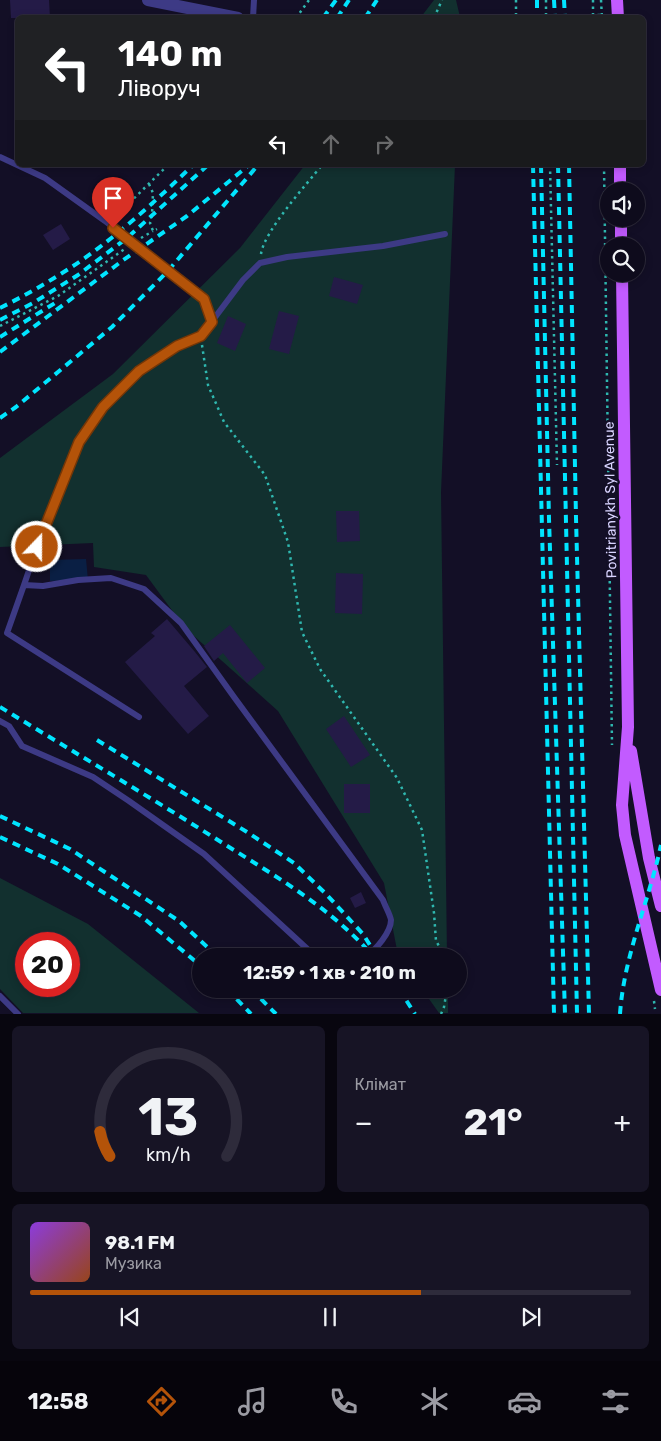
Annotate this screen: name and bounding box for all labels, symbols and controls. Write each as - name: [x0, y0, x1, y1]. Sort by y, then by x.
- text: 140 m: [118, 33, 223, 75]
- icon: left: [35, 35, 100, 100]
- text: Ліворуч: [118, 75, 201, 102]
- icon: left: [264, 130, 292, 158]
- icon: ahead: [317, 130, 345, 158]
- icon: right: [370, 130, 398, 158]
- pin: [92, 177, 134, 228]
- map controls: [600, 182, 645, 282]
- button: sound: [600, 182, 645, 227]
- icon: arrive: [99, 184, 127, 212]
- button: search: [600, 237, 645, 282]
- street label: Povitrianykh Syl Avenue: [601, 421, 620, 579]
- position arrow: [10, 520, 62, 572]
- speed limit sign: 20: [15, 932, 80, 997]
- text: 12:59 · 1 хв · 210 m: [243, 961, 416, 984]
- text: Клімат: [355, 1075, 406, 1094]
- text: 13: [138, 1086, 198, 1148]
- text: 21°: [464, 1099, 523, 1145]
- text: −: [355, 1106, 373, 1139]
- text: +: [614, 1106, 631, 1139]
- text: km/h: [146, 1144, 191, 1165]
- text: 98.1 FM: [105, 1231, 175, 1254]
- text: Музика: [105, 1254, 162, 1273]
- icon: previous: [116, 1303, 144, 1331]
- icon: pause: [316, 1303, 344, 1331]
- icon: next: [517, 1303, 545, 1331]
- icon: directions: [144, 1384, 179, 1419]
- icon: music: [235, 1384, 270, 1419]
- icon: phone: [326, 1384, 361, 1419]
- icon: climate: [417, 1384, 452, 1419]
- icon: car: [507, 1384, 542, 1419]
- icon: filters: [598, 1384, 633, 1419]
- text: 12:58: [28, 1388, 89, 1415]

